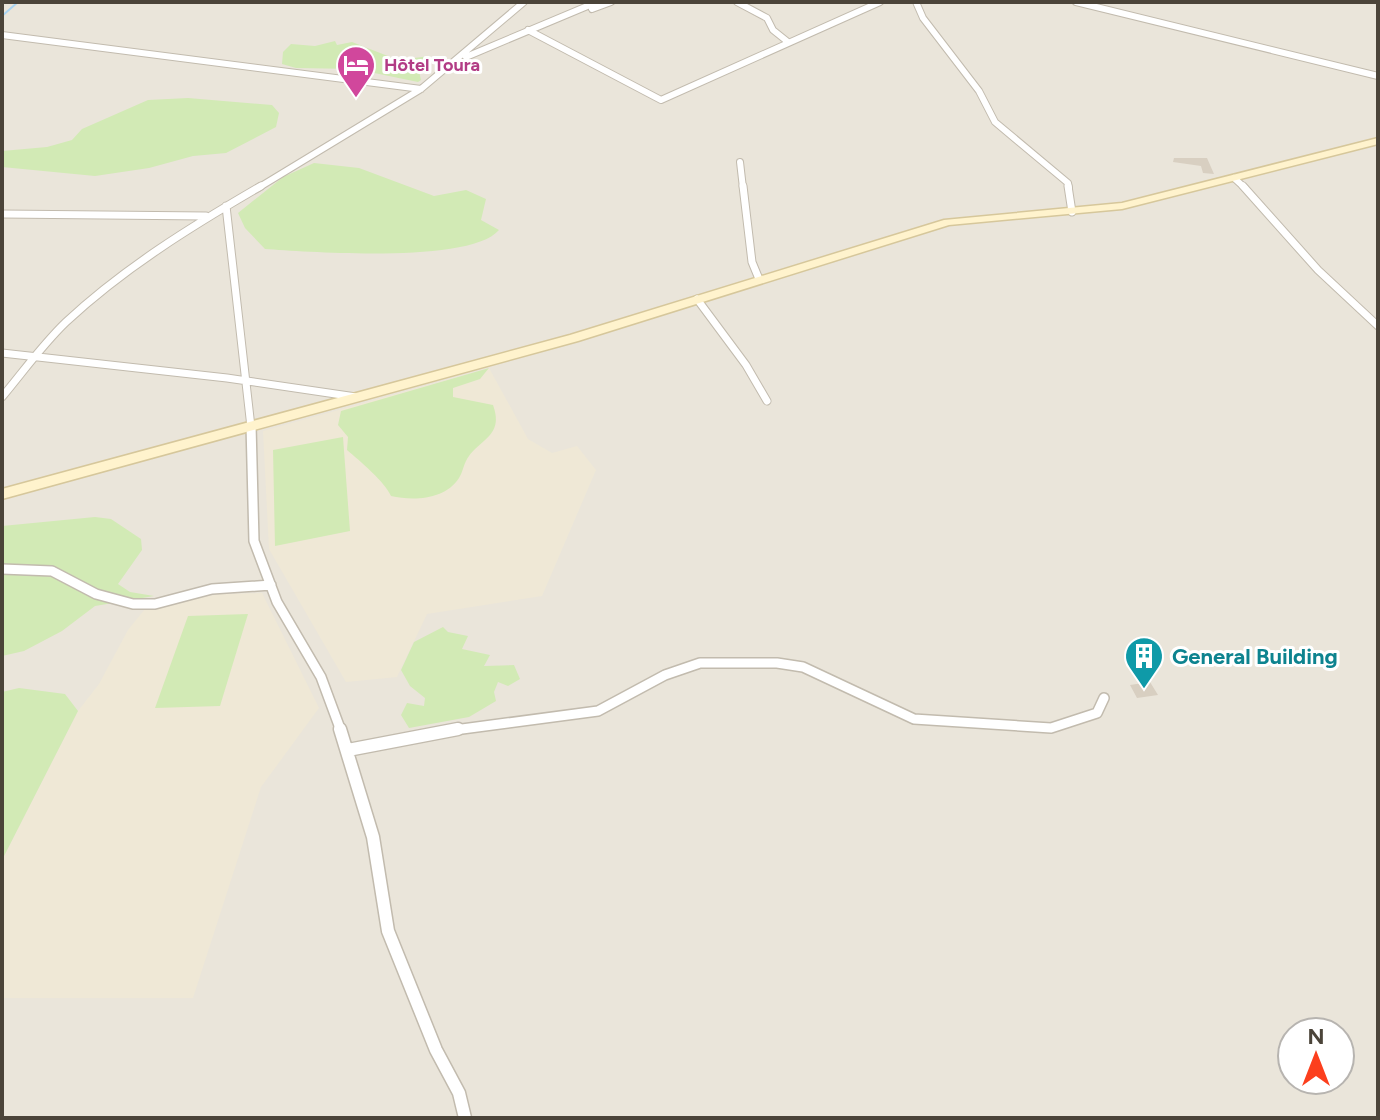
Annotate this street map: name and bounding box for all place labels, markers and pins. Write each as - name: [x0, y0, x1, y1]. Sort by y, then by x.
- hotel icon: Hôtel Toura: [335, 44, 377, 99]
- place label: Hôtel Toura: [384, 54, 480, 76]
- building icon: General Building: [1123, 635, 1165, 690]
- place label: General Building: [1172, 643, 1338, 670]

